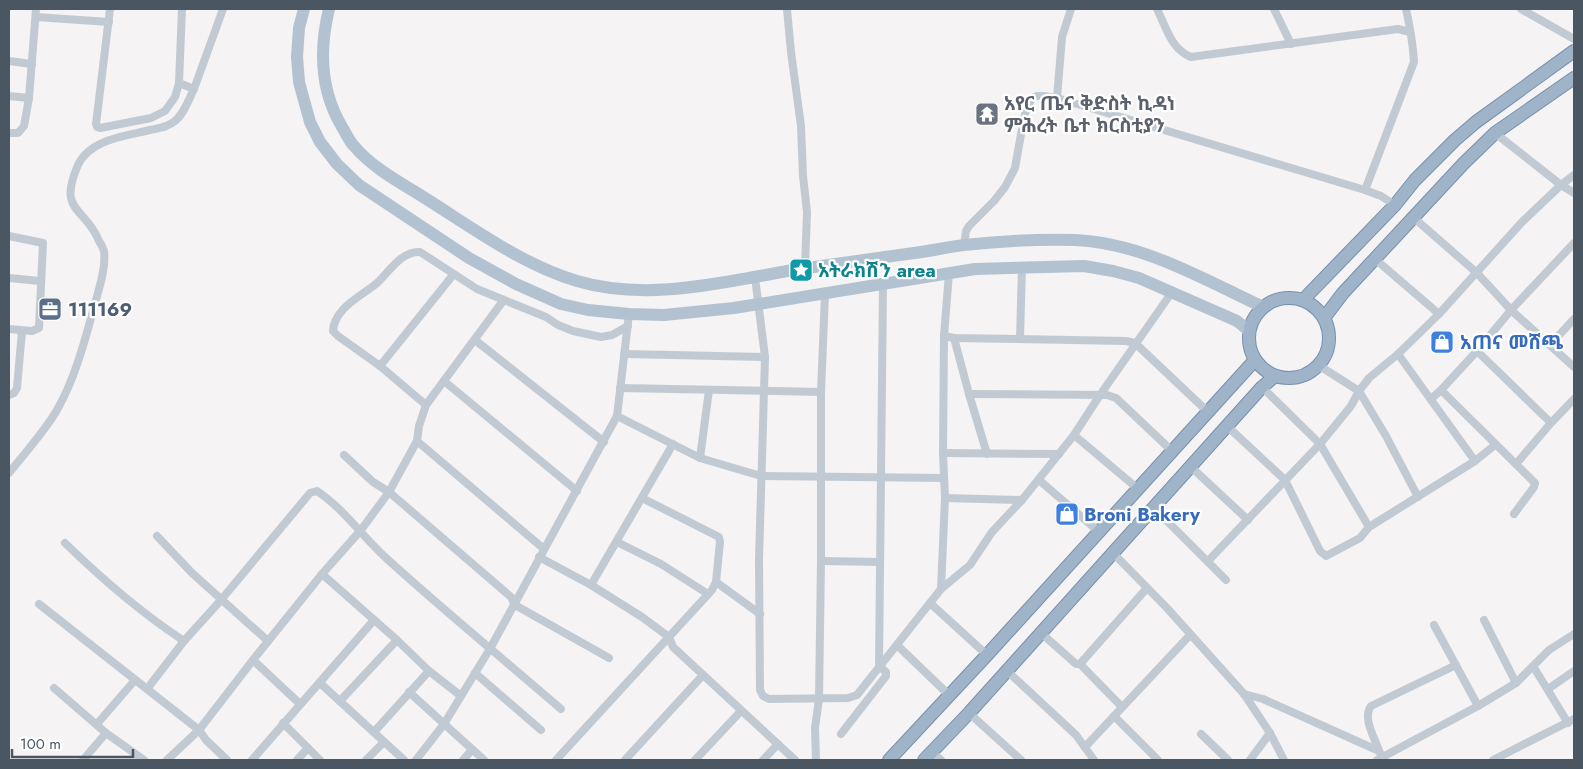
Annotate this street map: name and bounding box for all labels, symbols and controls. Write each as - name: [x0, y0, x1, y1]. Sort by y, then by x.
- place label: አየር ጤና ቅድስት ኪዳነ ምሕረት ቤተ ክርስቲያን: [1004, 90, 1175, 139]
- temple icon: አየር ጤና ቅድስት ኪዳነ ምሕረት ቤተ ክርስቲያን: [974, 101, 1000, 127]
- place icon: አትራክሽን area: [788, 257, 814, 283]
- place label: አትራክሽን area: [818, 257, 936, 284]
- office icon: 111169: [37, 296, 63, 322]
- place label: 111169: [68, 296, 132, 323]
- shop icon: አጠና መሸጫ: [1429, 329, 1455, 355]
- place label: አጠና መሸጫ: [1460, 329, 1564, 356]
- shop icon: Broni Bakery: [1054, 501, 1080, 527]
- place label: Broni Bakery: [1084, 501, 1201, 528]
- scale bar: [12, 726, 134, 758]
- text: 100 m: [20, 733, 61, 755]

